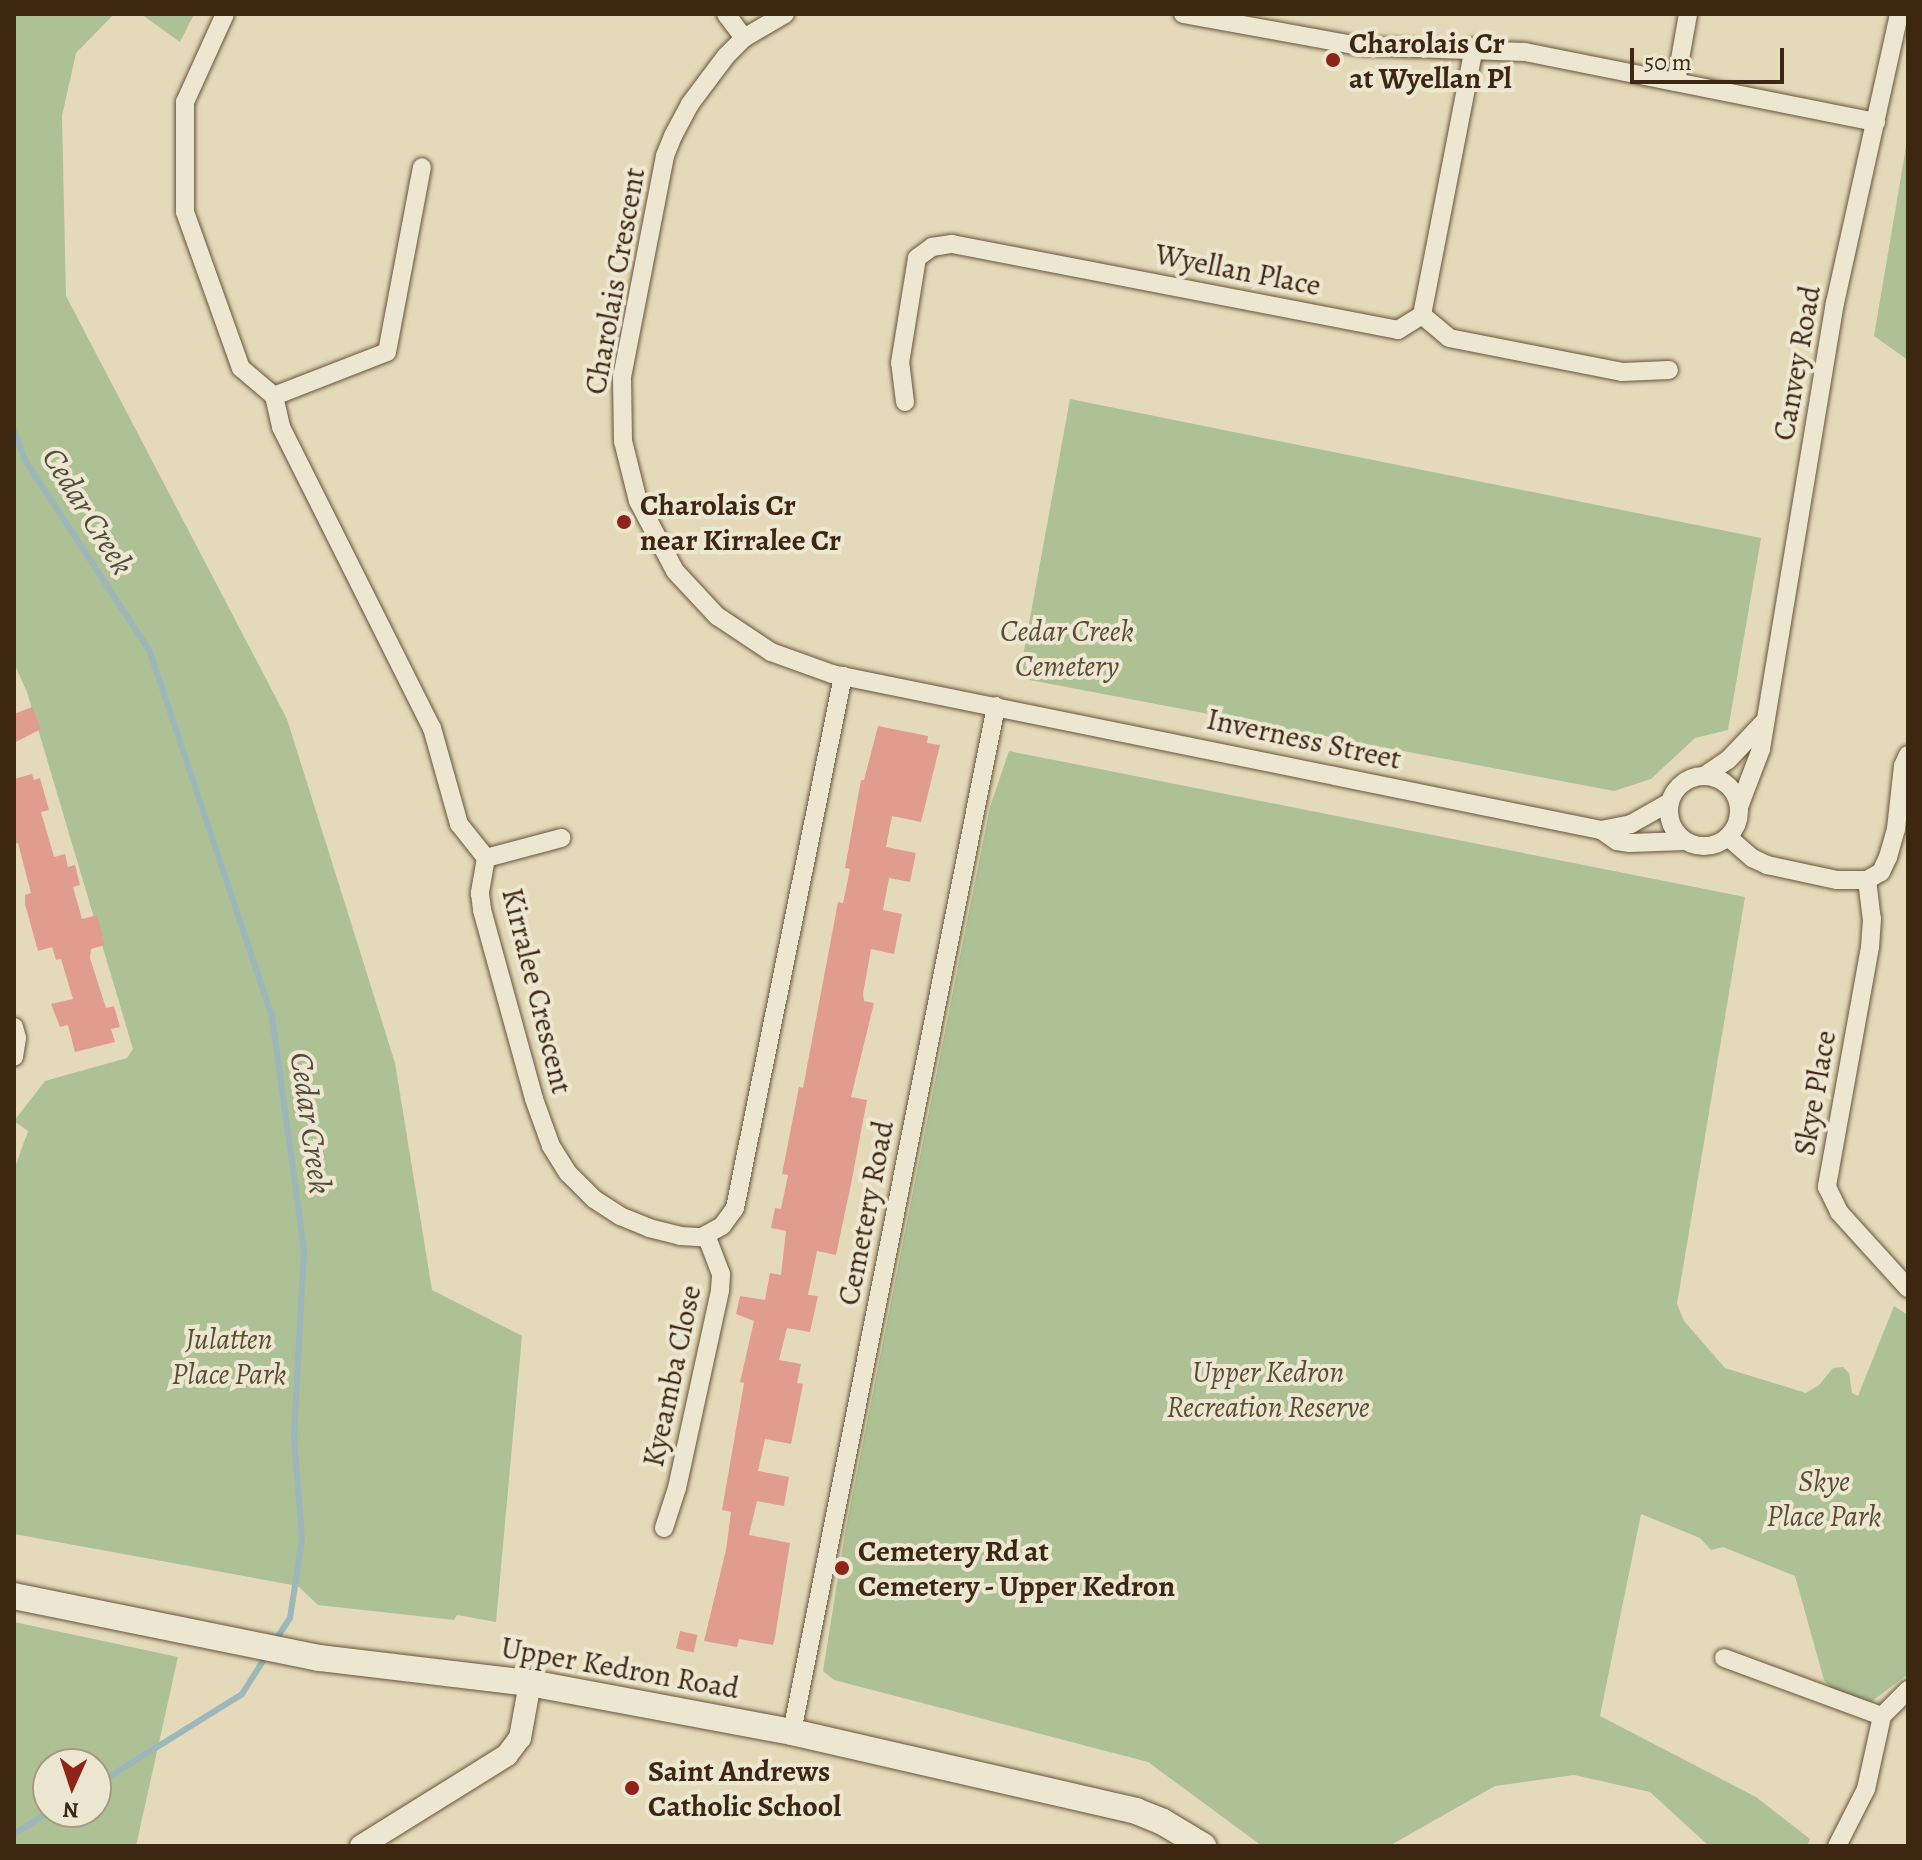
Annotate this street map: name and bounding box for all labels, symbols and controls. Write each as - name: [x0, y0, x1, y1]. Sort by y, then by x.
- place label: Charolais Cr at Wyellan Pl: [1349, 25, 1512, 96]
- scale bar: [1634, 32, 1788, 82]
- text: 50 m: [1644, 46, 1692, 78]
- marker: Charolais Cr at Wyellan Pl: [1324, 51, 1342, 69]
- street label: Charolais Crescent: [577, 165, 653, 397]
- street label: Wyellan Place: [1152, 236, 1324, 304]
- street label: Canvey Road: [1766, 283, 1828, 443]
- water label: Cedar Creek: [34, 440, 142, 582]
- place label: Charolais Cr near Kirralee Cr: [640, 487, 841, 558]
- marker: Charolais Cr near Kirralee Cr: [615, 513, 633, 531]
- park label: Cedar Creek Cemetery: [1000, 613, 1134, 684]
- street label: Inverness Street: [1203, 701, 1405, 777]
- street label: Kirralee Crescent: [494, 884, 580, 1098]
- street label: Skye Place: [1786, 1028, 1844, 1158]
- water label: Cedar Creek: [282, 1050, 340, 1196]
- street label: Cemetery Road: [830, 1118, 902, 1308]
- street label: Kyeamba Close: [635, 1282, 709, 1470]
- park label: Julatten Place Park: [172, 1321, 286, 1392]
- park label: Upper Kedron Recreation Reserve: [1166, 1354, 1370, 1424]
- park label: Skye Place Park: [1767, 1463, 1881, 1534]
- place label: Cemetery Rd at Cemetery - Upper Kedron: [858, 1533, 1176, 1604]
- marker: Cemetery Rd at Cemetery - Upper Kedron: [833, 1559, 851, 1577]
- street label: Upper Kedron Road: [498, 1629, 742, 1707]
- north arrow: [32, 1748, 112, 1828]
- place label: Saint Andrews Catholic School: [648, 1753, 841, 1824]
- marker: Saint Andrews Catholic School: [623, 1779, 641, 1797]
- text: N: [62, 1795, 80, 1825]

